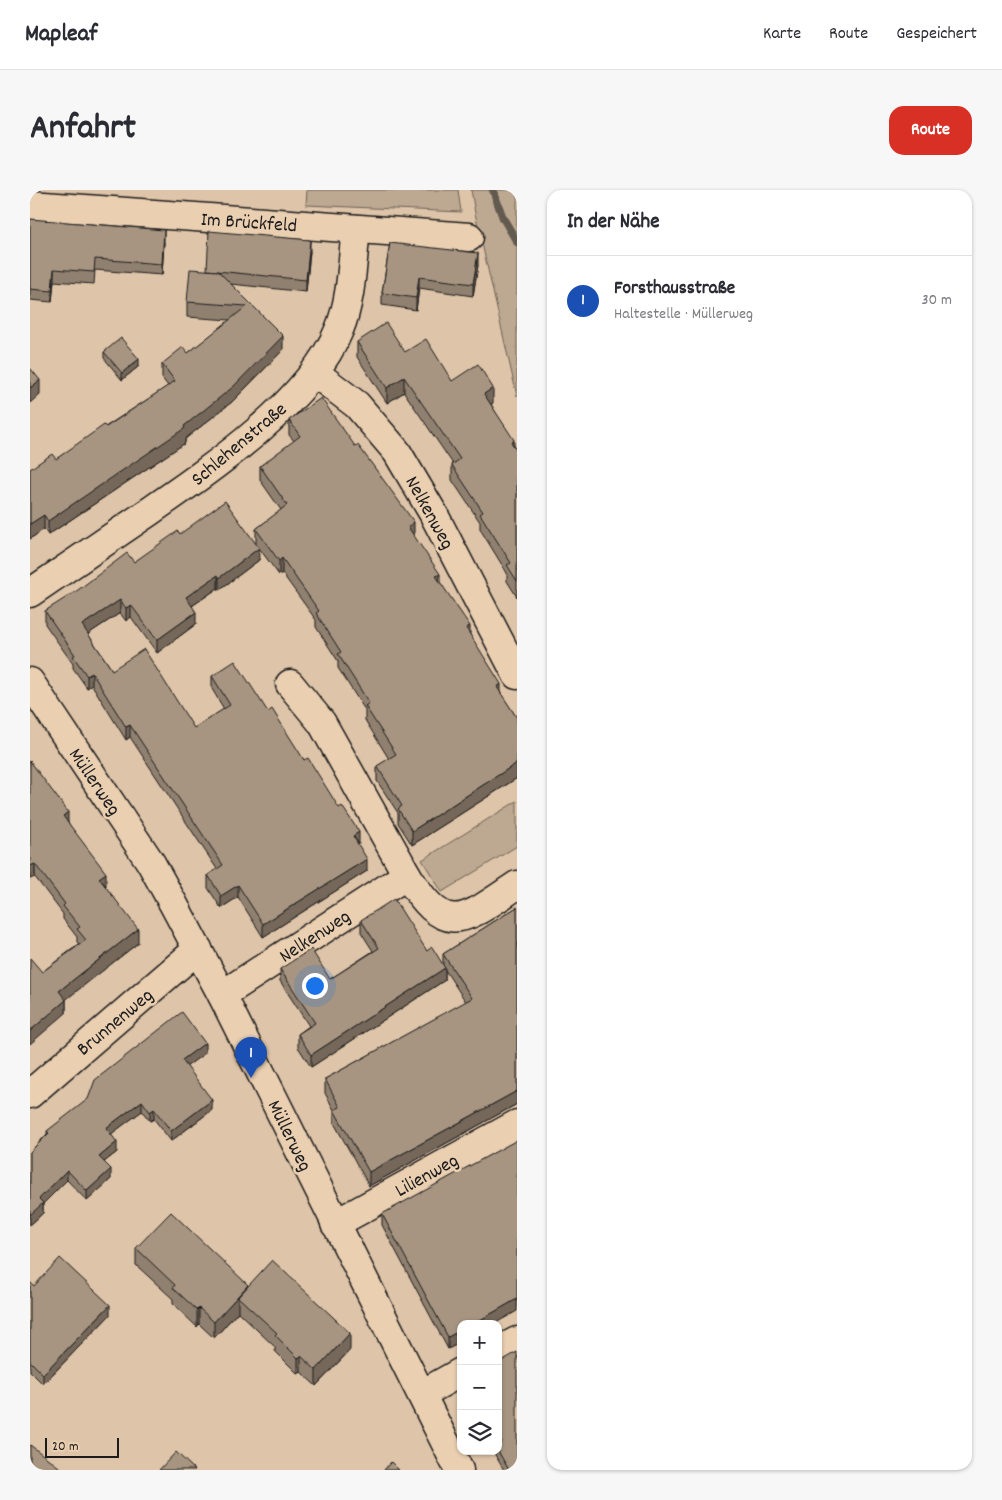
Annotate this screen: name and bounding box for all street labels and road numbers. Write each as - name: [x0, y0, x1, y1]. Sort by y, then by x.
- street label: Im Brückfeld: [200, 207, 298, 241]
- street label: Schlehenstraße: [186, 397, 294, 494]
- street label: Nelkenweg: [397, 472, 460, 555]
- street label: Müllerweg: [61, 743, 127, 822]
- street label: Nelkenweg: [274, 904, 357, 971]
- street label: Brunnenweg: [72, 983, 160, 1064]
- street label: Müllerweg: [259, 1096, 318, 1177]
- street label: Lilienweg: [391, 1148, 464, 1206]

